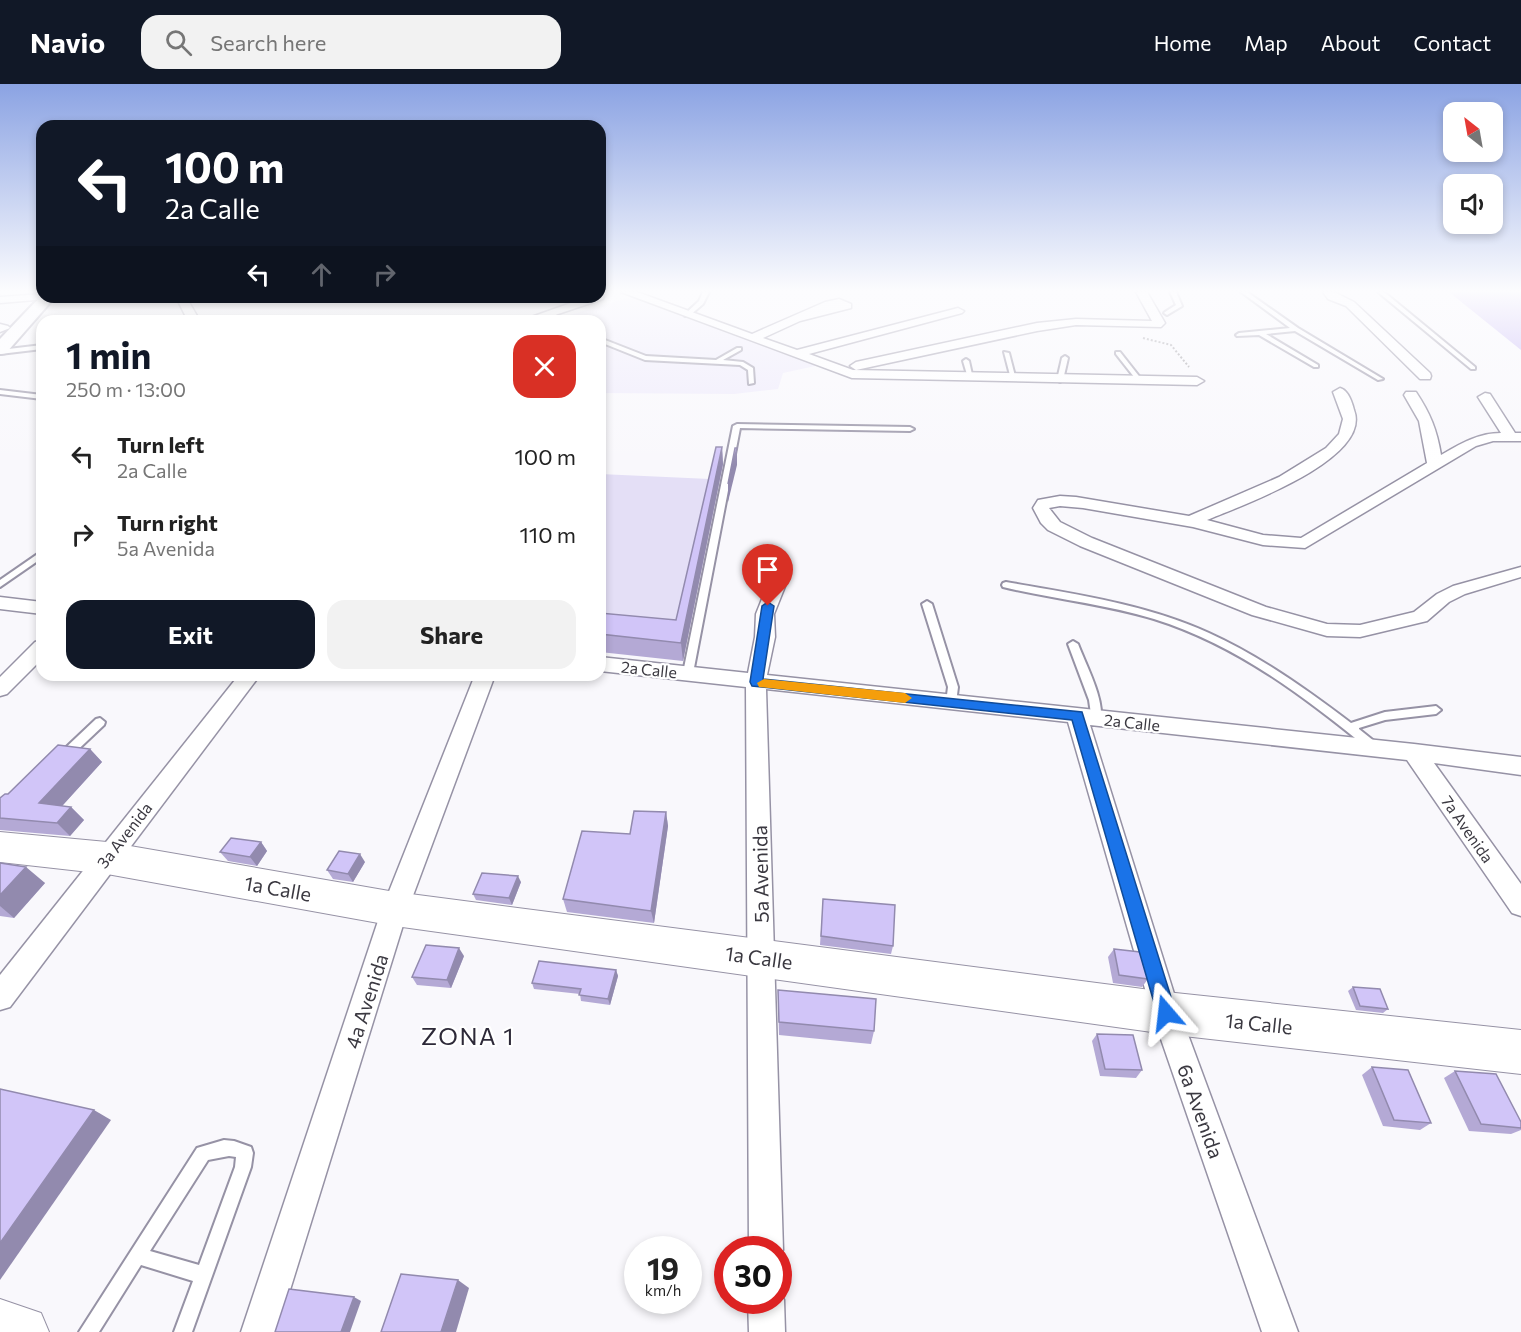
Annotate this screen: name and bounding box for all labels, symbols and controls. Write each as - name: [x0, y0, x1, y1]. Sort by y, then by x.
- search box: [141, 15, 561, 69]
- text: Navio: [30, 25, 105, 59]
- icon: search: [162, 26, 195, 59]
- text: Search here: [210, 29, 326, 56]
- text: Home: [1154, 30, 1211, 55]
- text: Map: [1244, 30, 1288, 55]
- text: About: [1321, 30, 1380, 55]
- text: Contact: [1413, 30, 1491, 55]
- north arrow: [1443, 102, 1503, 162]
- map controls: [1443, 102, 1503, 234]
- text: 100 m: [165, 140, 285, 192]
- icon: left: [66, 144, 144, 222]
- button: sound: [1443, 174, 1503, 234]
- text: 2a Calle: [165, 192, 260, 225]
- icon: left: [242, 258, 275, 291]
- icon: ahead: [305, 258, 338, 291]
- icon: right: [368, 258, 401, 291]
- text: 1 min: [66, 332, 151, 376]
- button: close: [513, 335, 576, 398]
- text: 250 m · 13:00: [66, 377, 186, 401]
- text: Turn left: [117, 431, 204, 458]
- icon: left: [66, 440, 99, 473]
- text: 100 m: [514, 443, 576, 470]
- text: 2a Calle: [117, 458, 187, 482]
- text: Turn right: [117, 509, 218, 536]
- icon: right: [66, 518, 99, 551]
- text: 110 m: [519, 521, 576, 548]
- text: 5a Avenida: [117, 536, 215, 560]
- pin: [742, 544, 793, 606]
- icon: arrive: [751, 553, 784, 586]
- button: Exit: [66, 600, 315, 669]
- button: Share: [327, 600, 576, 669]
- street label: 2a Calle: [620, 657, 678, 681]
- street label: 2a Calle: [1103, 710, 1161, 734]
- street label: 7a Avenida: [1438, 792, 1498, 866]
- street label: 3a Avenida: [92, 798, 156, 872]
- street label: 5a Avenida: [747, 825, 773, 923]
- street label: 1a Calle: [243, 870, 313, 906]
- street label: 1a Calle: [724, 940, 794, 974]
- street label: 4a Avenida: [339, 950, 393, 1052]
- position arrow: [1134, 981, 1198, 1045]
- street label: 1a Calle: [1224, 1008, 1294, 1038]
- district label: ZONA 1: [421, 1021, 515, 1050]
- street label: 6a Avenida: [1173, 1061, 1229, 1161]
- speed limit sign: 30: [714, 1236, 792, 1314]
- text: 19: [647, 1249, 679, 1286]
- text: km/h: [645, 1281, 681, 1299]

